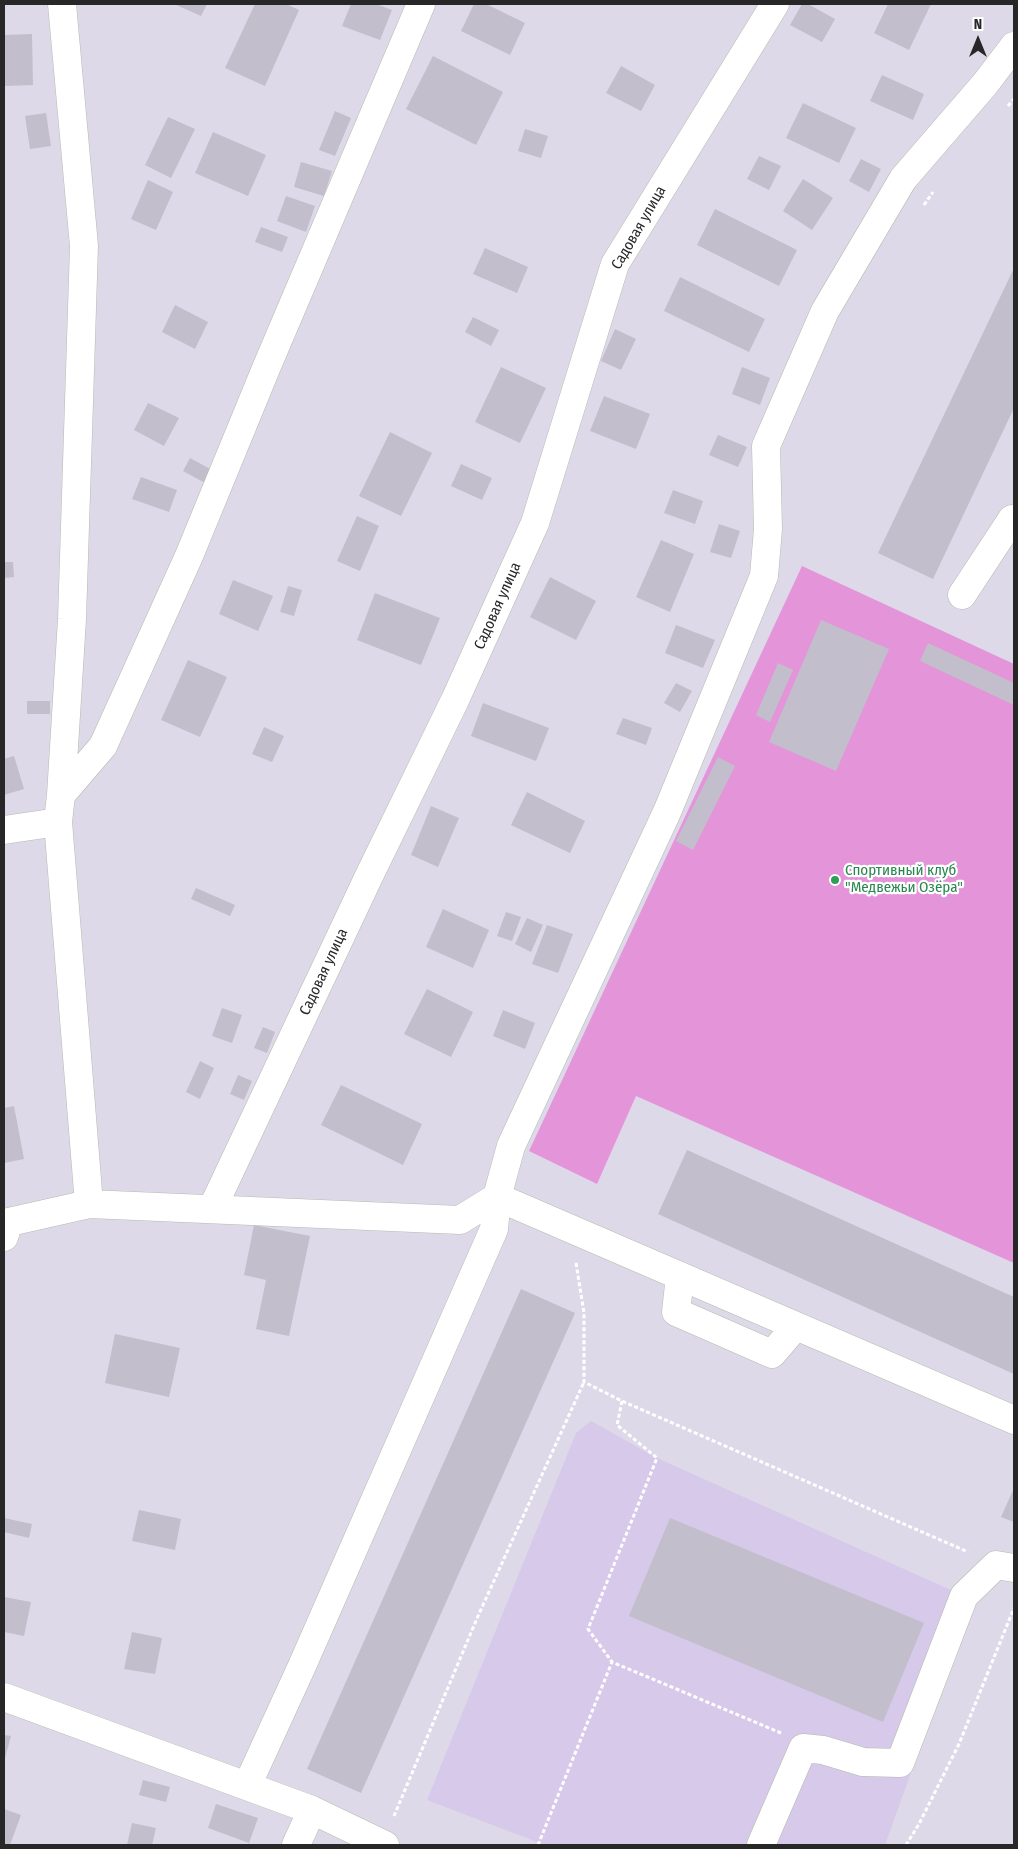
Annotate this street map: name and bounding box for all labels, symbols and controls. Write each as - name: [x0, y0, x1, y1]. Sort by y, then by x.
- north arrow: [953, 15, 1003, 65]
- text: N: [974, 16, 982, 33]
- street label: Садовая улица: [608, 183, 670, 273]
- street label: Садовая улица: [471, 560, 525, 652]
- place label: Спортивный клуб "Медвежьи Озёра": [845, 862, 963, 897]
- marker: Спортивный клуб "Медвежьи Озёра": [829, 874, 841, 886]
- street label: Садовая улица: [296, 926, 352, 1018]

